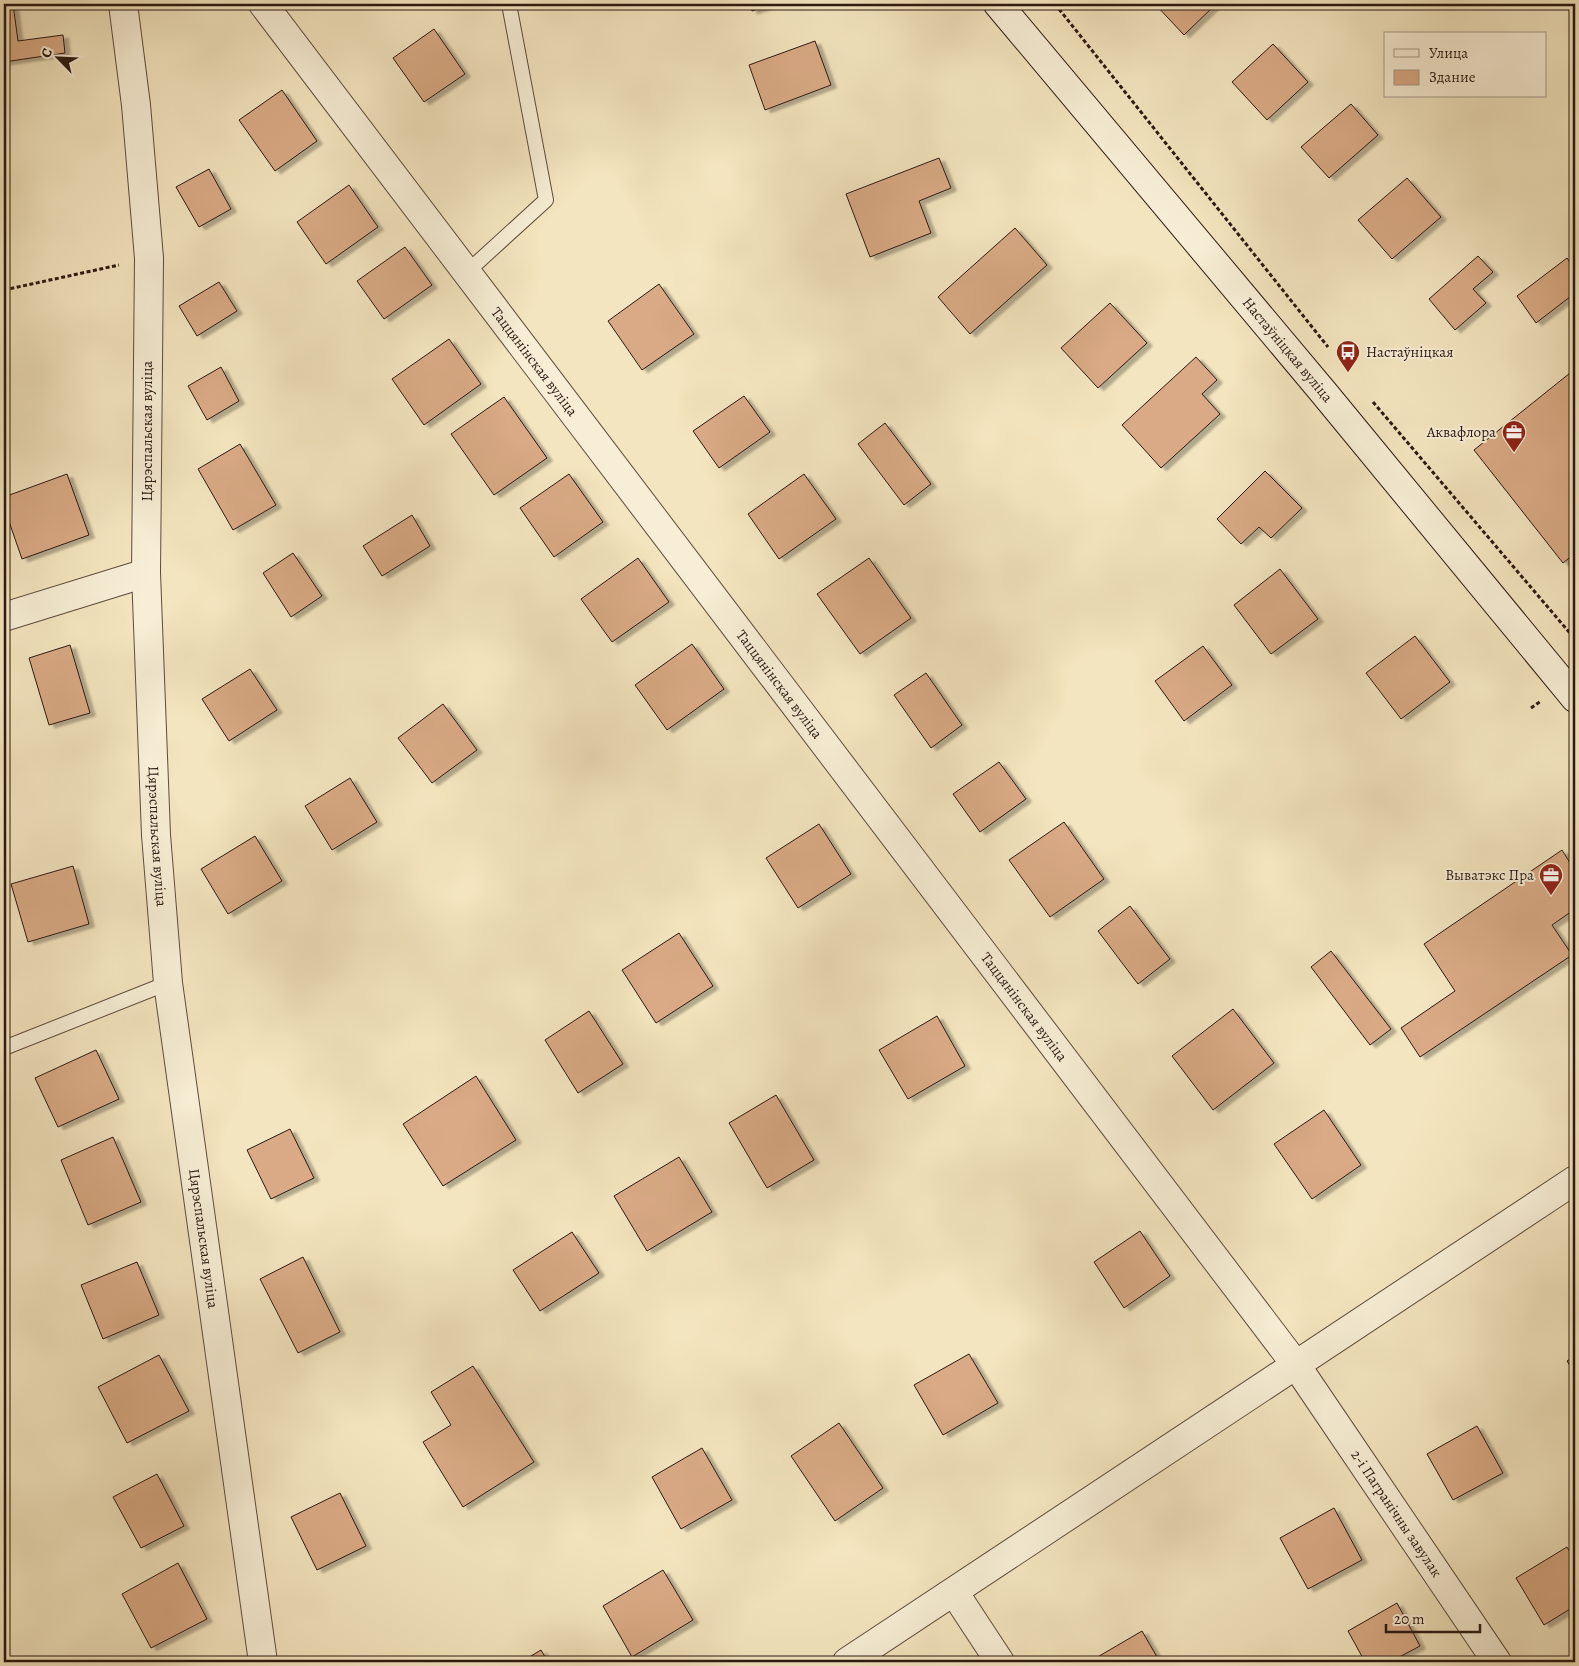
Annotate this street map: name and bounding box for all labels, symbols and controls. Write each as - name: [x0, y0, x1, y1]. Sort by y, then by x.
- north arrow: [32, 32, 82, 82]
- legend: [1384, 32, 1546, 98]
- text: Улица: [1429, 43, 1468, 63]
- text: С: [36, 45, 57, 61]
- text: Здание: [1429, 67, 1476, 87]
- street label: Настаўніцкая вуліца: [1238, 293, 1338, 406]
- street label: Таццянінская вуліца: [487, 303, 582, 420]
- bus stop icon: Настаўніцкая: [1335, 339, 1361, 373]
- place label: Настаўніцкая: [1366, 342, 1453, 362]
- street label: Цярэспальская вуліца: [137, 361, 157, 501]
- office icon: Аквафлора: [1501, 419, 1527, 453]
- place label: Аквафлора: [1426, 422, 1496, 442]
- street label: Таццянінская вуліца: [731, 626, 827, 743]
- street label: Цярэспальская вуліца: [143, 766, 172, 907]
- office icon: Выватэкс Пра: [1538, 862, 1564, 896]
- place label: Выватэкс Пра: [1445, 865, 1534, 885]
- street label: Таццянінская вуліца: [976, 948, 1072, 1066]
- street label: Цярэспальская вуліца: [184, 1167, 223, 1310]
- street label: 2-і Пагранічны завулак: [1346, 1446, 1447, 1581]
- scale bar: [1386, 1601, 1480, 1633]
- text: 20 m: [1394, 1609, 1425, 1629]

